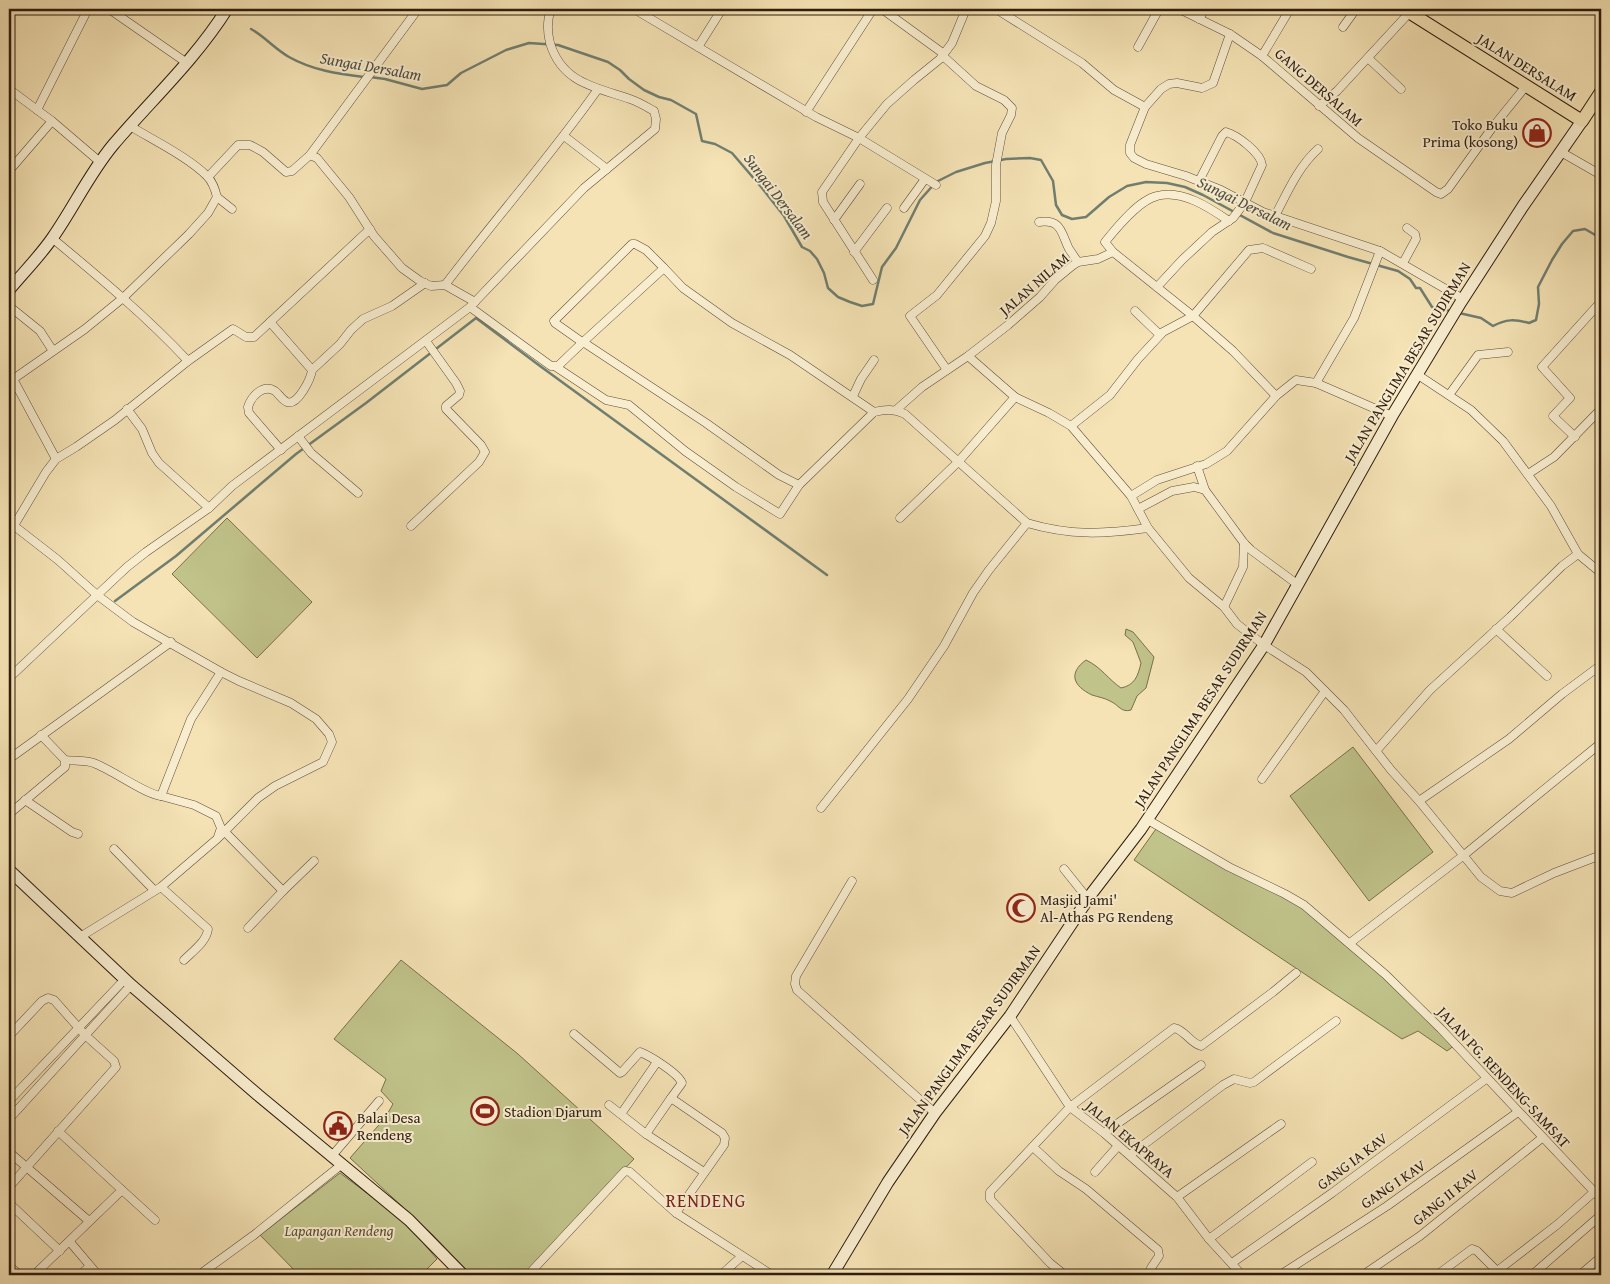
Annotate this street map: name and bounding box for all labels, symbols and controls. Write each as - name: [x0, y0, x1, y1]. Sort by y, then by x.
- street label: JALAN DERSALAM: [1471, 27, 1581, 106]
- street label: GANG DERSALAM: [1270, 43, 1368, 131]
- water label: Sungai Dersalam: [318, 45, 424, 87]
- place label: Toko Buku Prima (kosong): [1423, 114, 1519, 152]
- shop icon: Toko Buku Prima (kosong): [1522, 118, 1552, 148]
- water label: Sungai Dersalam: [738, 148, 820, 245]
- water label: Sungai Dersalam: [1193, 170, 1297, 236]
- street label: JALAN NILAM: [993, 248, 1074, 322]
- street label: JALAN PANGLIMA BESAR SUDIRMAN: [1338, 258, 1475, 468]
- street label: JALAN PANGLIMA BESAR SUDIRMAN: [1127, 607, 1272, 813]
- place label: Masjid Jami' Al-Athas PG Rendeng: [1040, 889, 1173, 927]
- mosque icon: Masjid Jami' Al-Athas PG Rendeng: [1006, 893, 1036, 923]
- street label: JALAN PANGLIMA BESAR SUDIRMAN: [892, 941, 1045, 1141]
- street label: JALAN PG. RENDENG-SAMSAT: [1431, 1000, 1576, 1153]
- street label: JALAN EKAPRAYA: [1079, 1094, 1179, 1182]
- sports icon: Stadion Djarum: [470, 1096, 500, 1126]
- place label: Stadion Djarum: [504, 1101, 603, 1122]
- place label: Balai Desa Rendeng: [357, 1107, 421, 1145]
- public building icon: Balai Desa Rendeng: [323, 1111, 353, 1141]
- street label: GANG IA KAV: [1312, 1127, 1392, 1195]
- street label: GANG I KAV: [1356, 1154, 1430, 1214]
- street label: GANG II KAV: [1408, 1164, 1482, 1230]
- district label: RENDENG: [666, 1187, 746, 1214]
- park label: Lapangan Rendeng: [283, 1220, 394, 1241]

